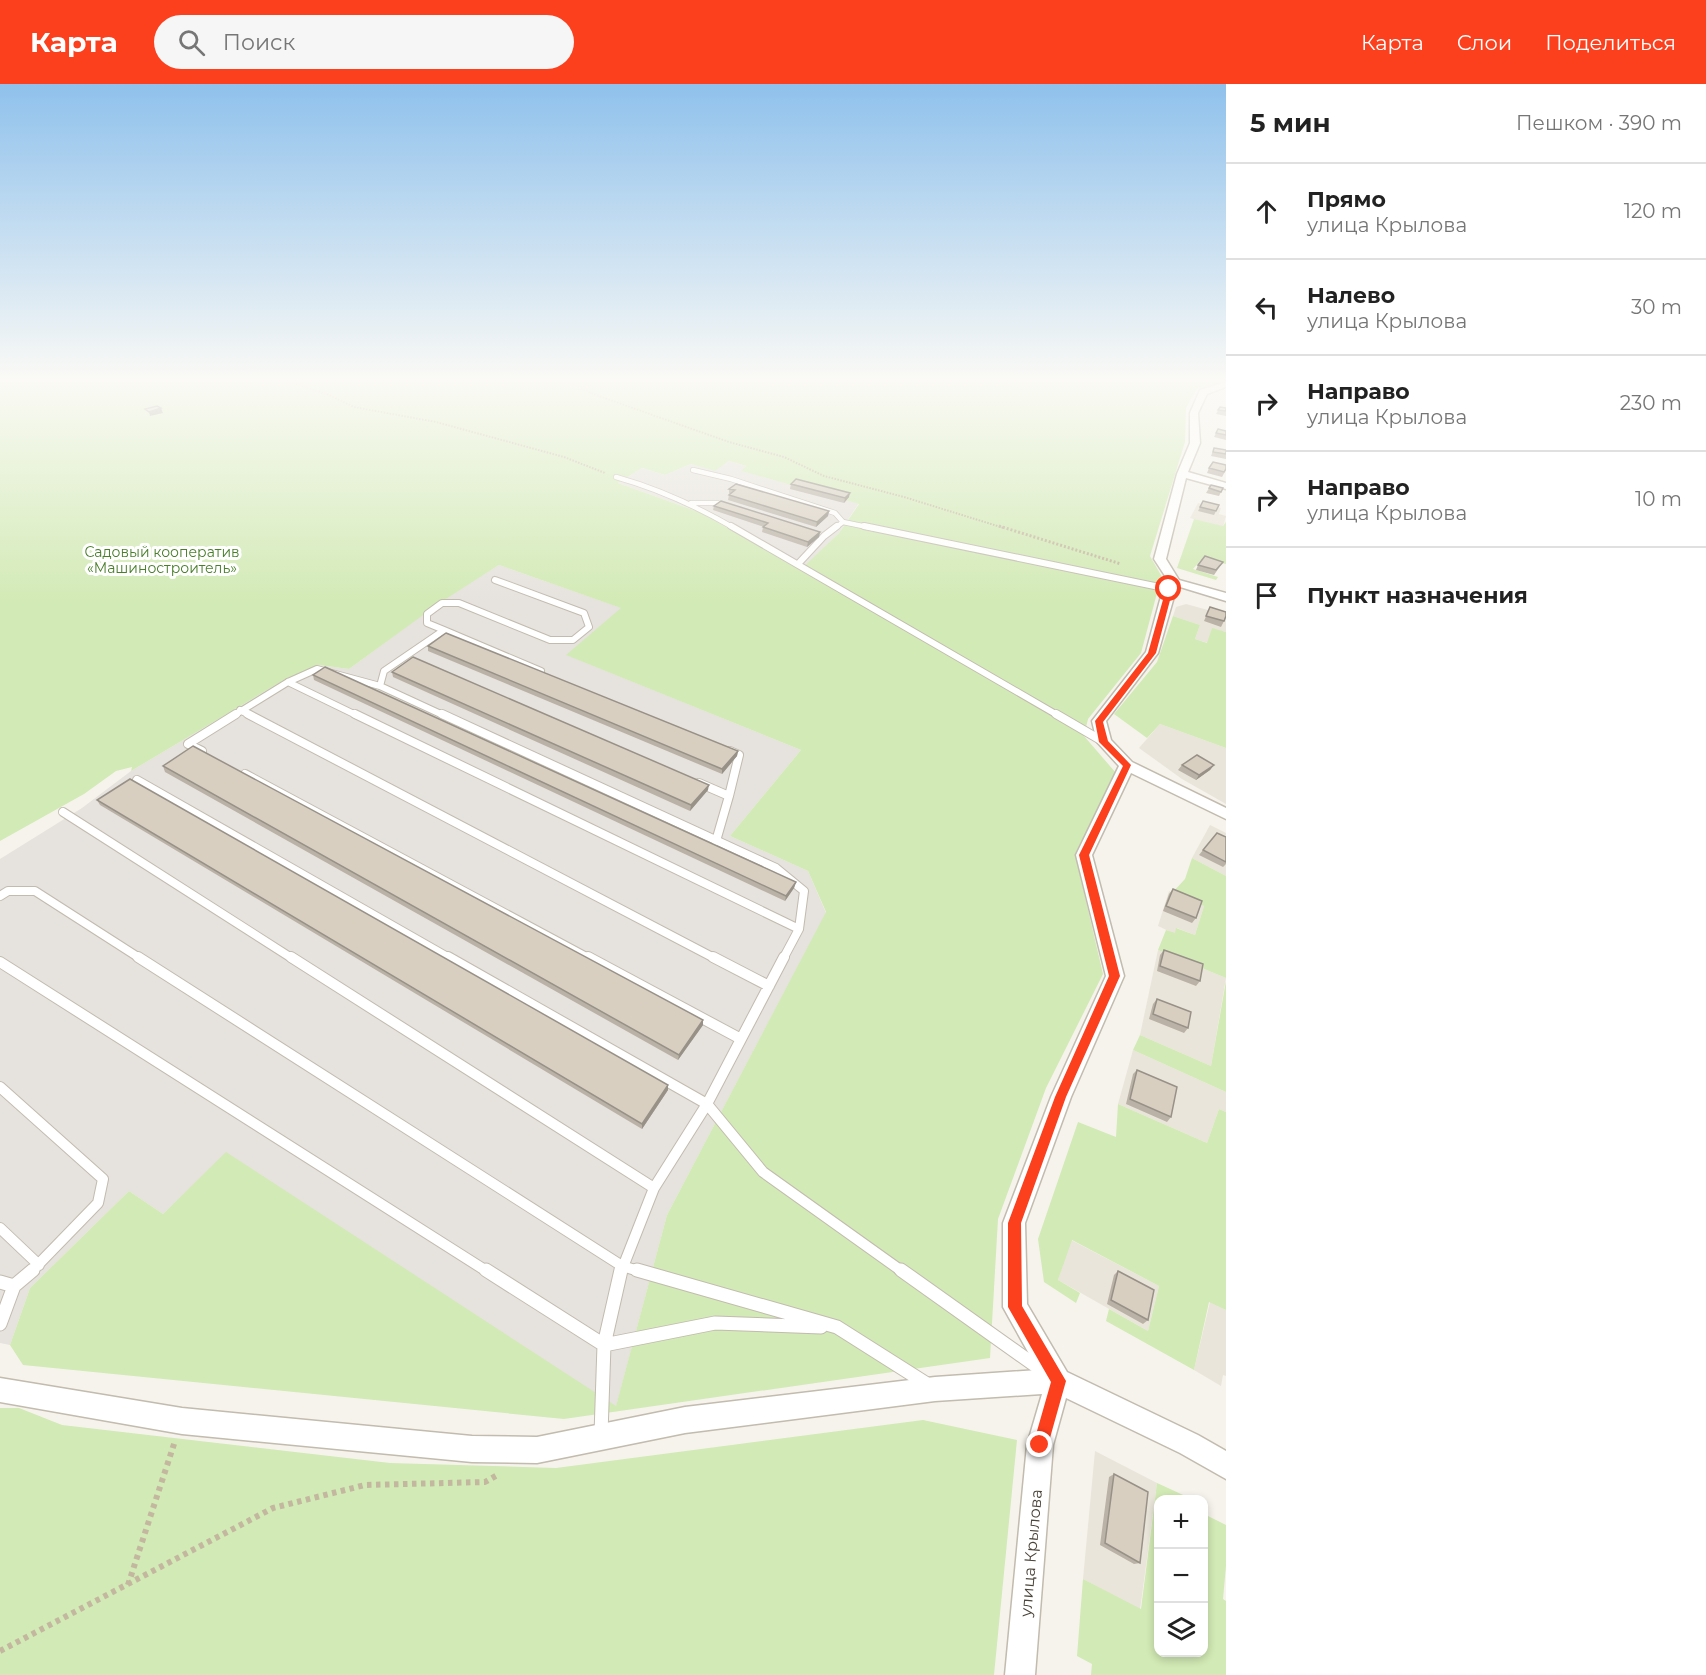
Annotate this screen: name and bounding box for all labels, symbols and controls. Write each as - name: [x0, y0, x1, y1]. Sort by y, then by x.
- search box: [154, 15, 574, 69]
- text: Карта: [30, 25, 118, 59]
- icon: search: [175, 26, 208, 59]
- text: Поиск: [223, 29, 295, 56]
- text: Карта: [1361, 30, 1424, 55]
- text: Слои: [1457, 30, 1512, 55]
- text: Поделиться: [1545, 30, 1676, 55]
- text: 5 мин: [1250, 107, 1331, 139]
- text: Пешком · 390 m: [1516, 111, 1682, 135]
- text: Прямо: [1307, 186, 1386, 213]
- icon: ahead: [1250, 195, 1283, 228]
- text: 120 m: [1624, 199, 1682, 223]
- text: улица Крылова: [1307, 213, 1467, 237]
- text: Налево: [1307, 282, 1395, 309]
- icon: left: [1250, 291, 1283, 324]
- text: 30 m: [1631, 295, 1682, 319]
- text: улица Крылова: [1307, 309, 1467, 333]
- text: Направо: [1307, 378, 1410, 405]
- icon: right: [1250, 387, 1283, 420]
- text: 230 m: [1620, 391, 1682, 415]
- text: улица Крылова: [1307, 405, 1467, 429]
- text: Направо: [1307, 474, 1410, 501]
- icon: right: [1250, 483, 1283, 516]
- text: 10 m: [1635, 487, 1682, 511]
- text: улица Крылова: [1307, 501, 1467, 525]
- park label: Садовый кооператив «Машиностроитель»: [84, 543, 240, 577]
- route start: [1155, 575, 1181, 601]
- icon: arrive: [1250, 579, 1283, 612]
- text: Пункт назначения: [1307, 582, 1528, 609]
- route end: [1026, 1431, 1052, 1457]
- street label: улица Крылова: [1016, 1488, 1046, 1619]
- map controls: [1154, 1495, 1208, 1657]
- button: +: [1154, 1495, 1208, 1549]
- button: −: [1154, 1549, 1208, 1603]
- button: layers: [1154, 1603, 1208, 1657]

